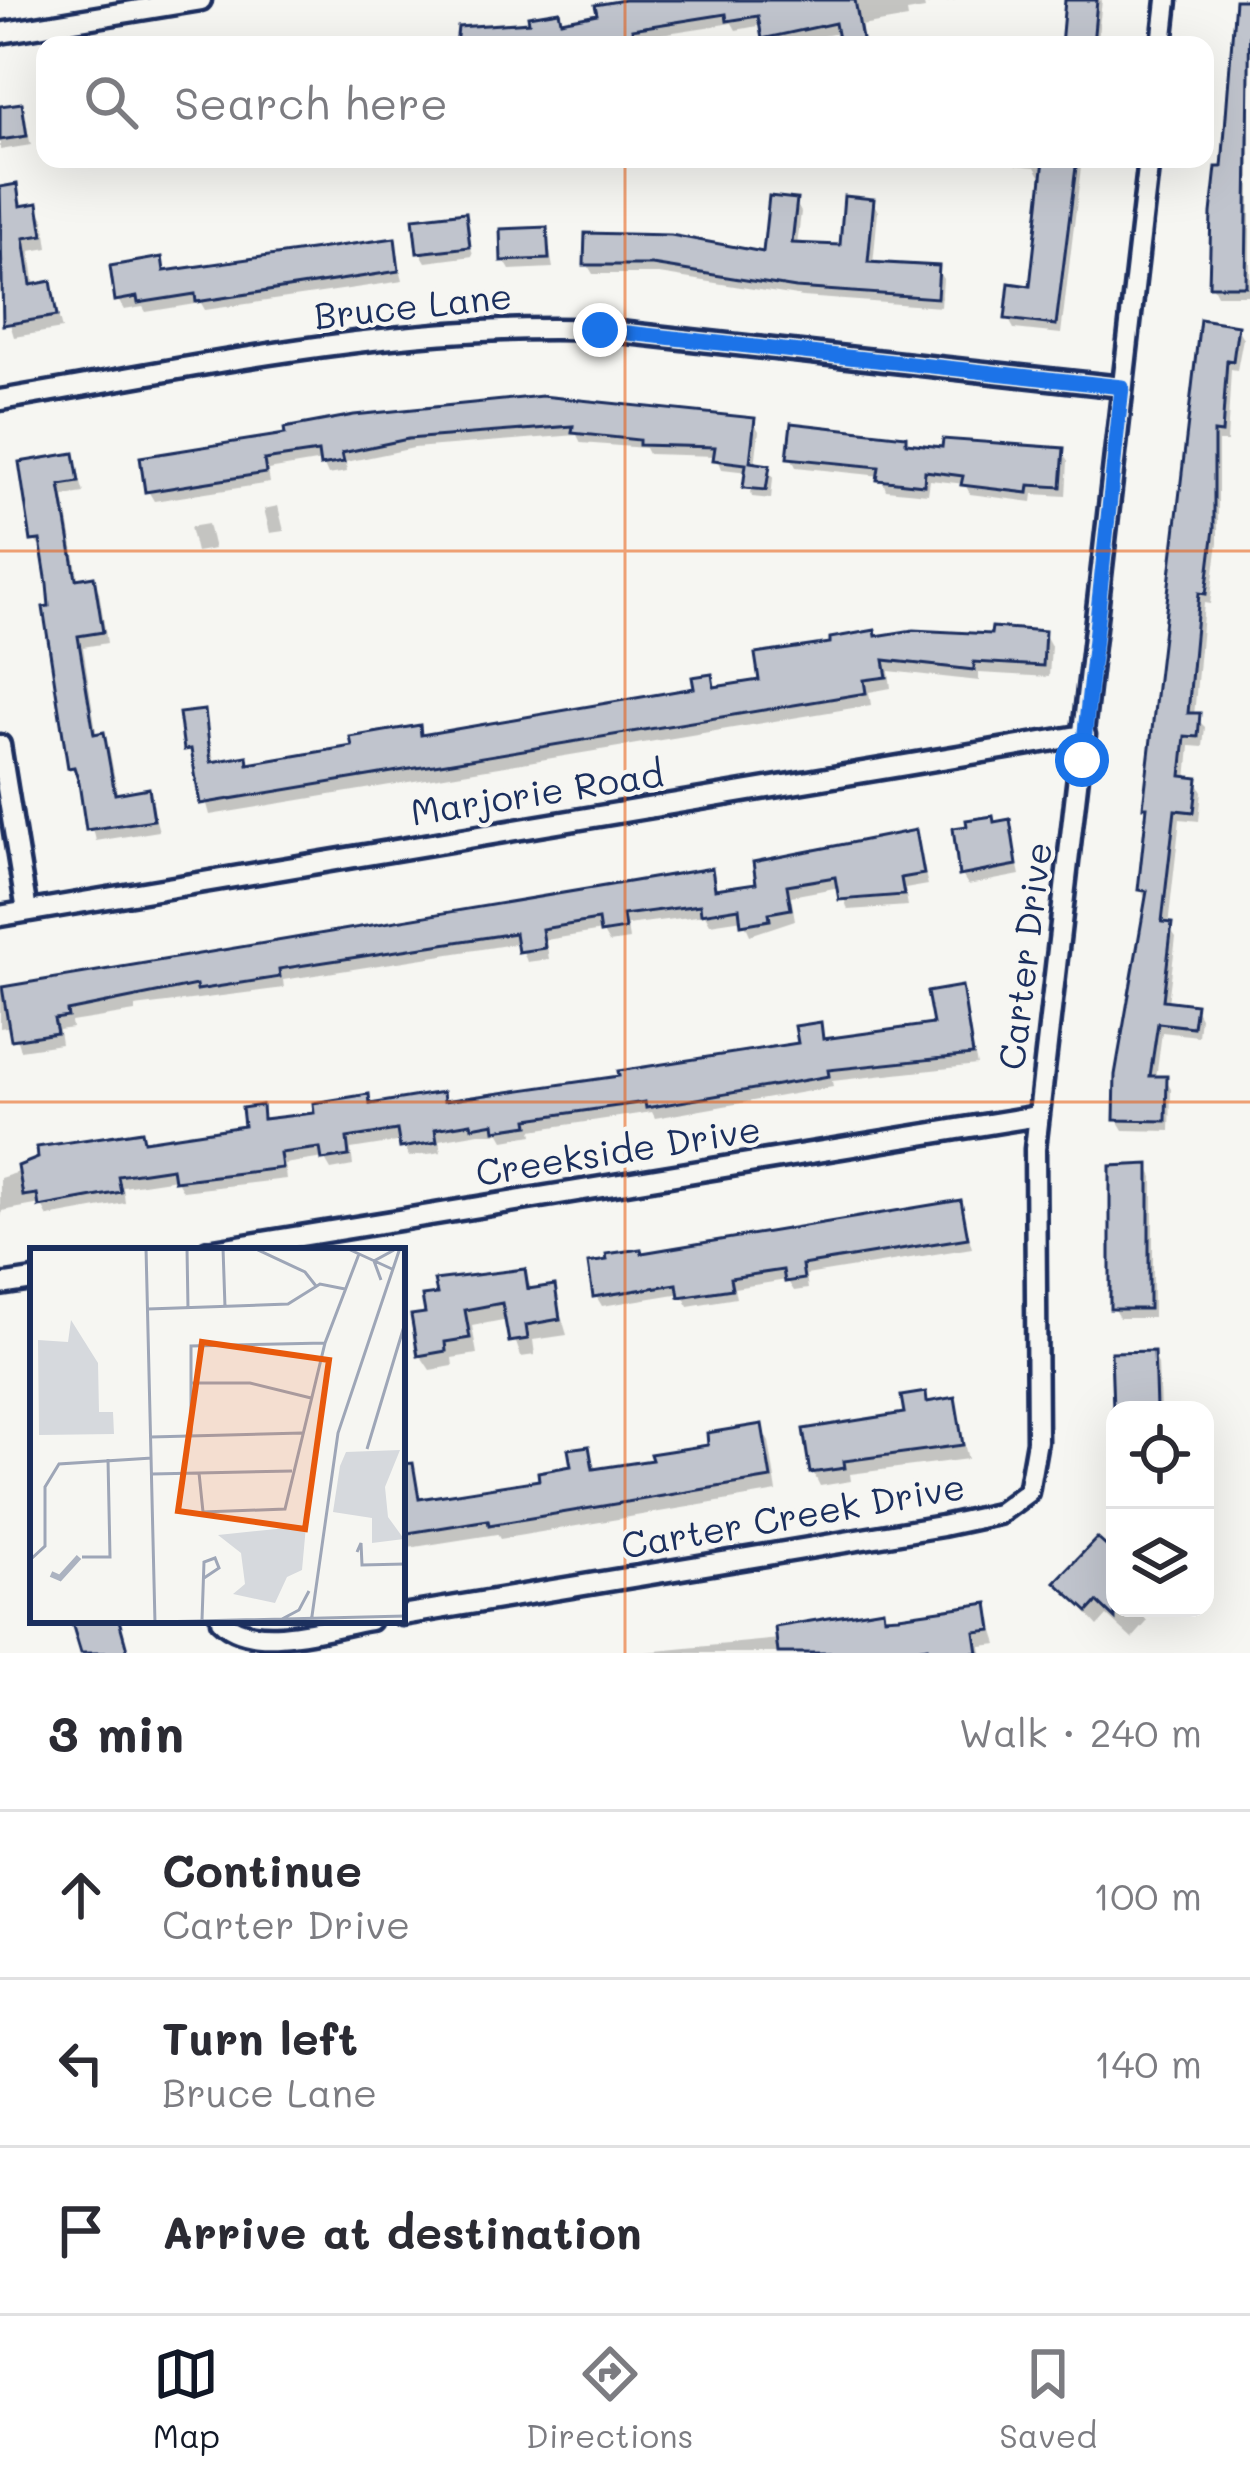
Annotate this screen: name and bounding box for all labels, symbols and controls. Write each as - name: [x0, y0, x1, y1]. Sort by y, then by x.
- search box: [36, 36, 1214, 168]
- icon: search: [78, 69, 144, 135]
- text: Search here: [174, 73, 448, 131]
- street label: Bruce Lane: [312, 271, 514, 338]
- route end: [573, 303, 627, 357]
- route start: [1055, 733, 1109, 787]
- street label: Marjorie Road: [407, 748, 666, 835]
- street label: Carter Drive: [986, 839, 1061, 1072]
- street label: Creekside Drive: [472, 1104, 764, 1195]
- inset map: [30, 1248, 405, 1623]
- map controls: [1106, 1401, 1214, 1617]
- button: locate: [1106, 1401, 1214, 1509]
- street label: Carter Creek Drive: [617, 1461, 968, 1568]
- button: layers: [1106, 1509, 1214, 1617]
- text: 3 min: [48, 1698, 184, 1765]
- text: Walk · 240 m: [959, 1706, 1202, 1757]
- text: Continue: [162, 1840, 362, 1898]
- icon: ahead: [48, 1862, 114, 1928]
- text: 100 m: [1093, 1869, 1202, 1920]
- text: Carter Drive: [162, 1898, 410, 1949]
- text: Turn left: [162, 2008, 358, 2066]
- icon: left: [48, 2030, 114, 2096]
- text: 140 m: [1094, 2037, 1202, 2088]
- text: Bruce Lane: [162, 2066, 377, 2117]
- icon: arrive: [48, 2198, 114, 2264]
- text: Arrive at destination: [162, 2202, 642, 2260]
- tab: Map: [153, 2341, 220, 2456]
- tab: Directions: [526, 2341, 693, 2456]
- tab: Saved: [999, 2341, 1097, 2456]

